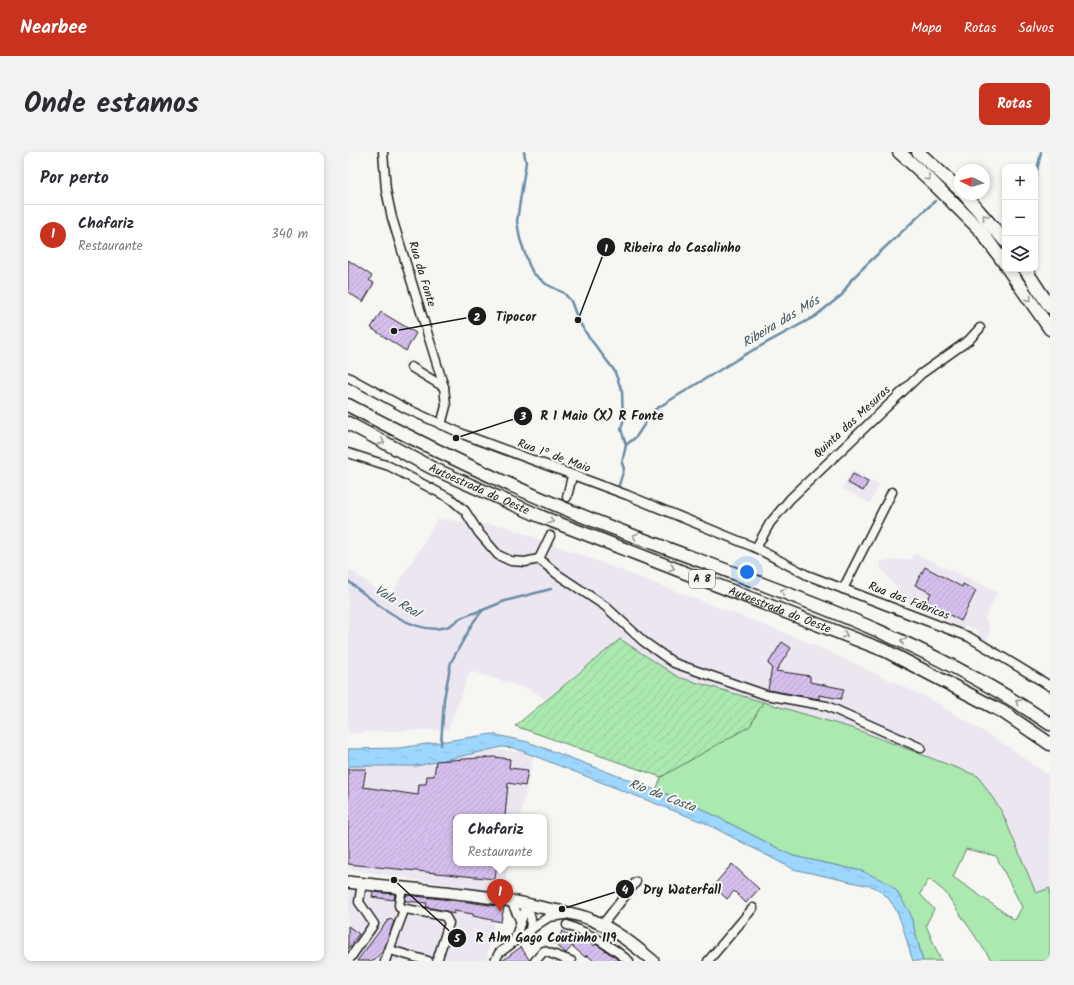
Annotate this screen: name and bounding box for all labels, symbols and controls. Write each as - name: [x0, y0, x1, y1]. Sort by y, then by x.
- text: Nearbee: [20, 13, 87, 43]
- text: Mapa: [911, 17, 942, 39]
- text: Rotas: [964, 17, 996, 39]
- text: Salvos: [1018, 17, 1054, 39]
- text: Onde estamos: [24, 82, 199, 127]
- button: Rotas: [979, 83, 1050, 125]
- north arrow: [954, 164, 990, 200]
- map controls: [1002, 164, 1038, 272]
- button: +: [1002, 164, 1038, 200]
- text: Por perto: [40, 165, 109, 192]
- one-way arrow: [923, 173, 931, 181]
- button: −: [1002, 200, 1038, 236]
- text: Chafariz: [78, 212, 134, 236]
- one-way arrow: [983, 214, 990, 222]
- text: 1: [51, 224, 55, 245]
- text: 340 m: [271, 224, 308, 245]
- callout: Ribeira do Casalinho: [596, 235, 749, 260]
- text: Restaurante: [78, 236, 143, 257]
- button: layers: [1002, 236, 1038, 272]
- text: Ribeira do Casalinho: [623, 238, 741, 259]
- street label: Rua da Fonte: [403, 239, 441, 310]
- text: 1: [604, 239, 608, 258]
- water label: Ribeira das Mós: [738, 290, 825, 353]
- one-way arrow: [1024, 295, 1032, 302]
- callout: Tipocor: [467, 304, 544, 329]
- text: Tipocor: [496, 307, 537, 328]
- text: 2: [474, 308, 481, 327]
- street label: Quinta das Mesuras: [809, 381, 895, 463]
- callout: R 1 Maio (X) R Fonte: [513, 403, 672, 428]
- text: R 1 Maio (X) R Fonte: [540, 406, 664, 427]
- text: 3: [519, 407, 527, 426]
- street label: Rua 1º de Maio: [515, 434, 593, 478]
- one-way arrow: [378, 437, 386, 444]
- street label: Autoestrada do Oeste: [426, 458, 533, 520]
- one-way arrow: [547, 516, 554, 524]
- one-way arrow: [631, 533, 638, 541]
- your location: [737, 562, 757, 582]
- one-way arrow: [668, 563, 675, 571]
- road number: A 8: [689, 570, 715, 588]
- street label: Rua das Fábricas: [865, 577, 953, 625]
- water label: Vala Real: [370, 580, 426, 625]
- street label: Autoestrada do Oeste: [726, 581, 834, 638]
- one-way arrow: [779, 588, 786, 596]
- one-way arrow: [842, 630, 849, 638]
- one-way arrow: [900, 638, 907, 646]
- one-way arrow: [1015, 699, 1022, 707]
- water label: Rio da Costa: [626, 774, 699, 819]
- popup: [453, 814, 547, 866]
- text: Chafariz: [468, 818, 524, 842]
- text: Restaurante: [468, 842, 532, 863]
- callout: Dry Waterfall: [615, 877, 729, 902]
- pin: 1: [487, 879, 513, 912]
- text: 4: [622, 880, 629, 899]
- text: Dry Waterfall: [643, 880, 722, 901]
- callout: R Alm Gago Coutinho 119: [447, 925, 624, 950]
- text: R Alm Gago Coutinho 119: [475, 928, 617, 949]
- text: 5: [453, 929, 461, 948]

